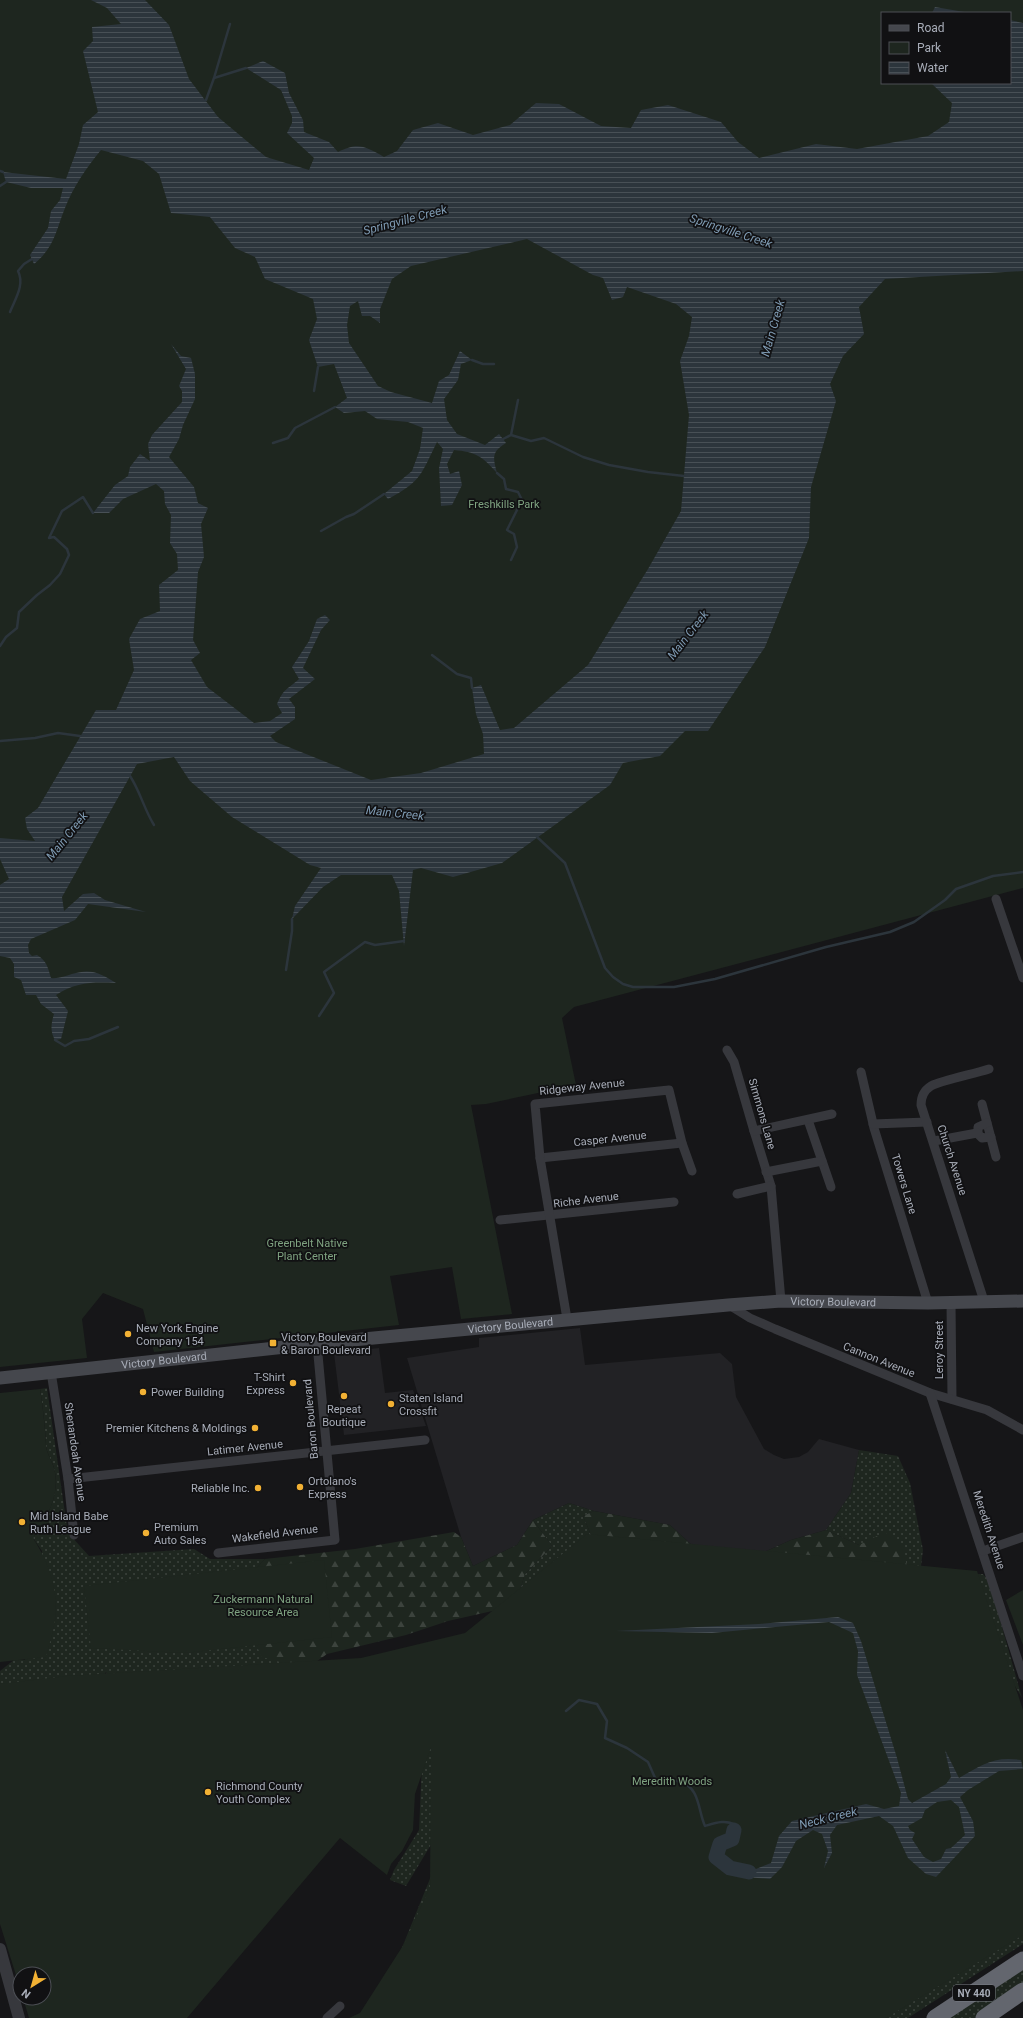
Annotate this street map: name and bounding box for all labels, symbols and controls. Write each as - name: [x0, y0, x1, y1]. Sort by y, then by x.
- legend: [881, 12, 1011, 84]
- text: Road: [917, 21, 945, 35]
- text: Park: [917, 41, 942, 55]
- text: Water: [917, 61, 948, 75]
- water label: Springville Creek: [362, 202, 449, 238]
- water label: Springville Creek: [688, 211, 775, 251]
- water label: Main Creek: [758, 297, 788, 358]
- park label: Freshkills Park: [468, 498, 540, 511]
- water label: Main Creek: [665, 607, 712, 662]
- water label: Main Creek: [365, 803, 426, 823]
- water label: Main Creek: [43, 808, 91, 863]
- street label: Ridgeway Avenue: [539, 1076, 625, 1098]
- street label: Simmons Lane: [746, 1077, 778, 1151]
- street label: Church Avenue: [934, 1123, 970, 1197]
- street label: Casper Avenue: [573, 1129, 647, 1149]
- street label: Towers Lane: [889, 1152, 919, 1216]
- street label: Riche Avenue: [553, 1190, 620, 1210]
- park label: Greenbelt Native Plant Center: [266, 1237, 348, 1263]
- street label: Victory Boulevard: [790, 1295, 876, 1309]
- street label: Victory Boulevard: [467, 1315, 554, 1336]
- street label: Leroy Street: [933, 1320, 946, 1379]
- place label: New York Engine Company 154: [136, 1322, 218, 1348]
- marker: New York Engine Company 154: [123, 1329, 133, 1339]
- place label: Victory Boulevard & Baron Boulevard: [281, 1331, 371, 1357]
- marker: Victory Boulevard & Baron Boulevard: [268, 1338, 278, 1348]
- street label: Cannon Avenue: [841, 1340, 917, 1380]
- street label: Victory Boulevard: [121, 1349, 207, 1371]
- place label: T-Shirt Express: [246, 1371, 285, 1397]
- marker: T-Shirt Express: [288, 1378, 298, 1388]
- street label: Baron Boulevard: [301, 1378, 321, 1460]
- place label: Power Building: [151, 1386, 224, 1399]
- marker: Power Building: [138, 1387, 148, 1397]
- marker: Repeat Boutique: [339, 1391, 349, 1401]
- place label: Staten Island Crossfit: [399, 1392, 463, 1418]
- marker: Staten Island Crossfit: [386, 1399, 396, 1409]
- street label: Shenandoah Avenue: [62, 1402, 88, 1502]
- place label: Repeat Boutique: [322, 1403, 366, 1429]
- place label: Premier Kitchens & Moldings: [106, 1422, 247, 1435]
- marker: Premier Kitchens & Moldings: [250, 1423, 260, 1433]
- street label: Latimer Avenue: [206, 1438, 284, 1458]
- place label: Ortolano's Express: [308, 1475, 357, 1501]
- place label: Reliable Inc.: [191, 1482, 250, 1495]
- marker: Ortolano's Express: [295, 1482, 305, 1492]
- marker: Reliable Inc.: [253, 1483, 263, 1493]
- street label: Meredith Avenue: [970, 1489, 1008, 1571]
- place label: Mid Island Babe Ruth League: [30, 1510, 109, 1536]
- marker: Mid Island Babe Ruth League: [17, 1517, 27, 1527]
- place label: Premium Auto Sales: [154, 1521, 207, 1547]
- street label: Wakefield Avenue: [231, 1522, 319, 1546]
- marker: Premium Auto Sales: [141, 1528, 151, 1538]
- park label: Zuckermann Natural Resource Area: [213, 1593, 313, 1619]
- park label: Meredith Woods: [632, 1775, 712, 1788]
- place label: Richmond County Youth Complex: [216, 1780, 303, 1806]
- marker: Richmond County Youth Complex: [203, 1787, 213, 1797]
- water label: Neck Creek: [798, 1804, 859, 1832]
- north arrow: [12, 1966, 52, 2006]
- road number: NY 440: [953, 1985, 995, 2001]
- text: N: [19, 1986, 33, 2001]

